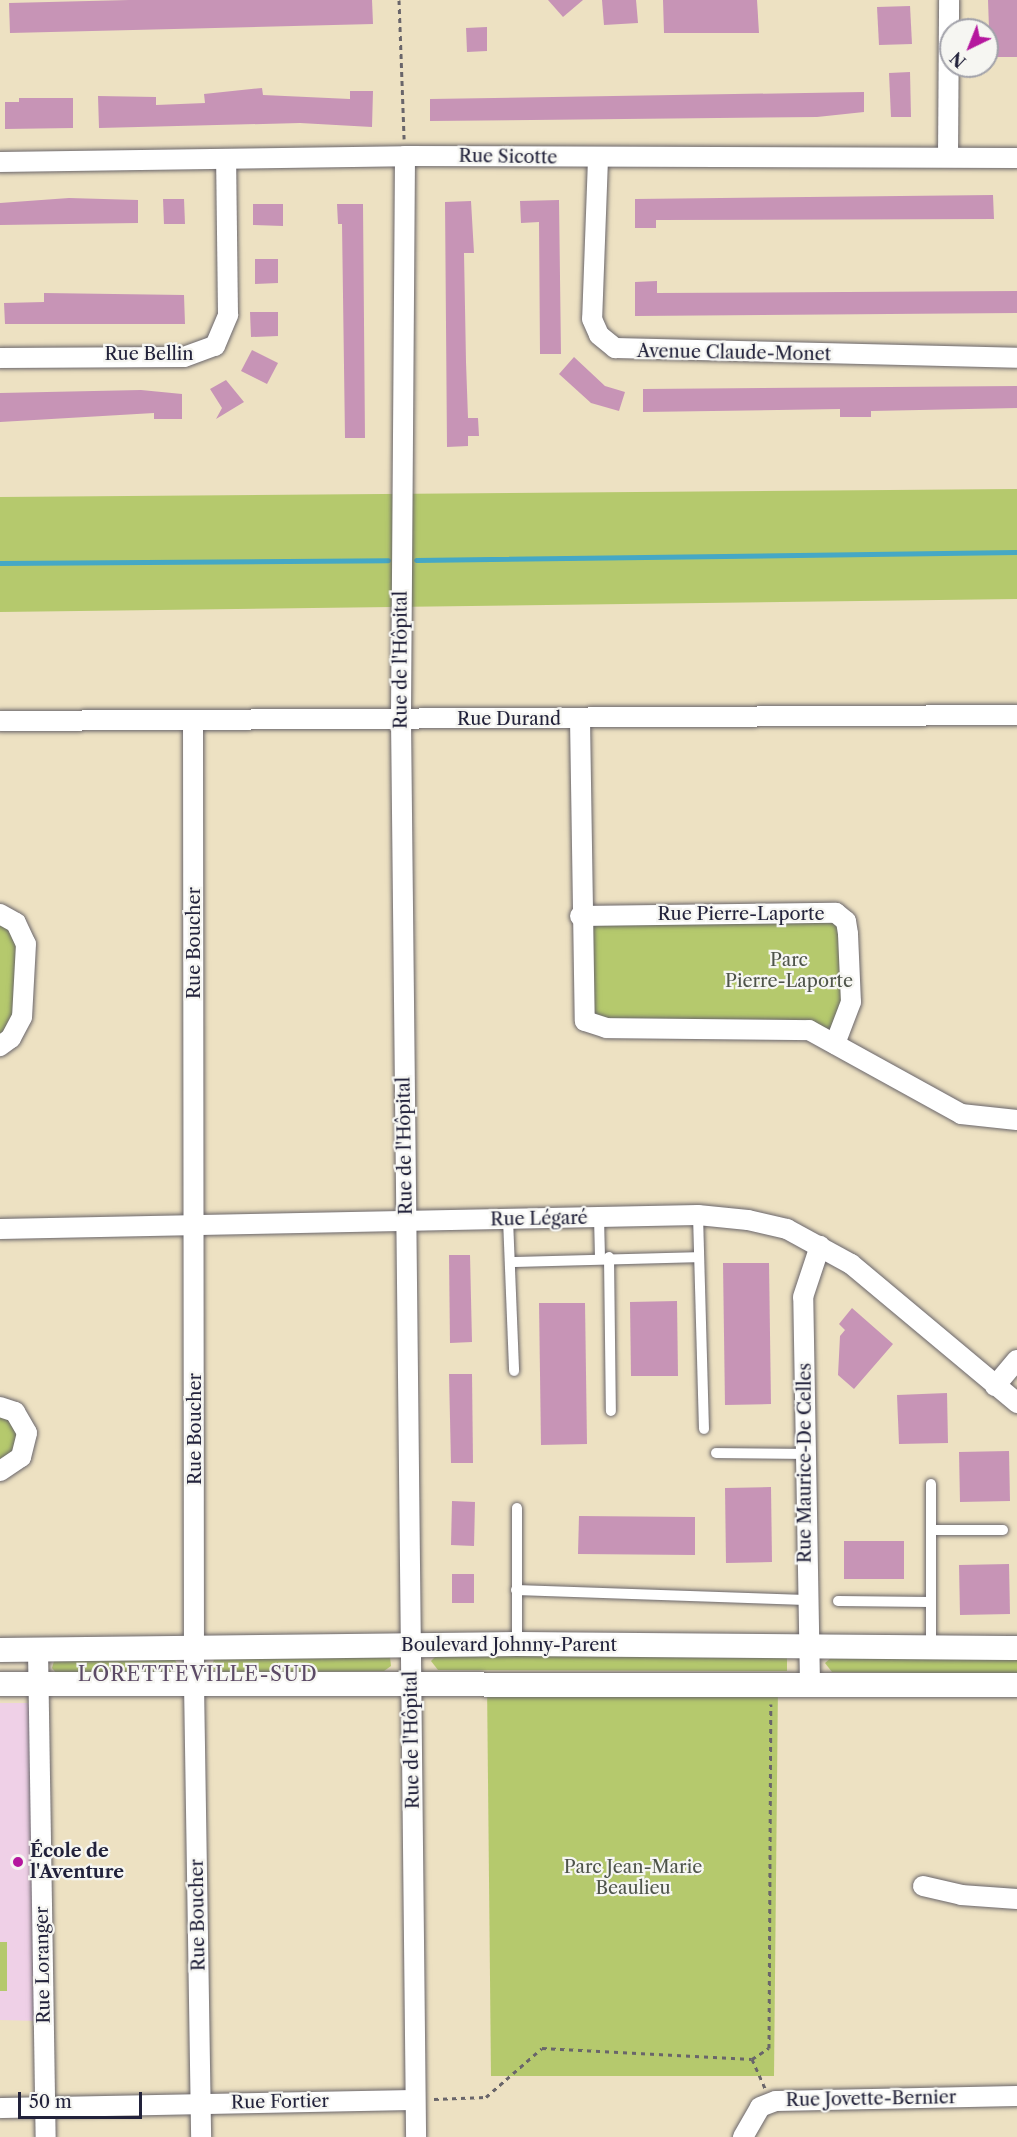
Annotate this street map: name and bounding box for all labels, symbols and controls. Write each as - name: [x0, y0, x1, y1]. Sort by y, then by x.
- north arrow: [939, 18, 999, 78]
- text: N: [946, 48, 970, 72]
- street label: Rue Sicotte: [458, 145, 558, 169]
- street label: Avenue Claude-Monet: [637, 341, 831, 365]
- street label: Rue Bellin: [104, 343, 194, 365]
- street label: Rue de l'Hôpital: [390, 591, 412, 729]
- street label: Rue Durand: [457, 708, 561, 730]
- street label: Rue Boucher: [183, 887, 205, 999]
- street label: Rue Pierre-Laporte: [657, 903, 825, 925]
- park label: Parc Pierre-Laporte: [725, 950, 853, 992]
- street label: Rue de l'Hôpital: [393, 1077, 417, 1215]
- street label: Rue Légaré: [490, 1207, 588, 1231]
- street label: Rue Maurice-De Celles: [794, 1363, 816, 1563]
- street label: Rue Boucher: [184, 1373, 206, 1485]
- street label: Boulevard Johnny-Parent: [401, 1634, 617, 1656]
- district label: LORETTEVILLE-SUD: [78, 1662, 318, 1686]
- street label: Rue de l'Hôpital: [400, 1671, 424, 1809]
- place label: École de l'Aventure: [30, 1841, 124, 1884]
- marker: École de l'Aventure: [11, 1855, 25, 1869]
- park label: Parc Jean-Marie Beaulieu: [564, 1857, 702, 1900]
- street label: Rue Boucher: [186, 1859, 210, 1971]
- street label: Rue Loranger: [31, 1906, 55, 2024]
- scale bar: [21, 2080, 146, 2118]
- street label: Rue Jovette-Bernier: [786, 2087, 956, 2111]
- street label: Rue Fortier: [231, 2090, 329, 2114]
- text: 50 m: [29, 2091, 72, 2113]

